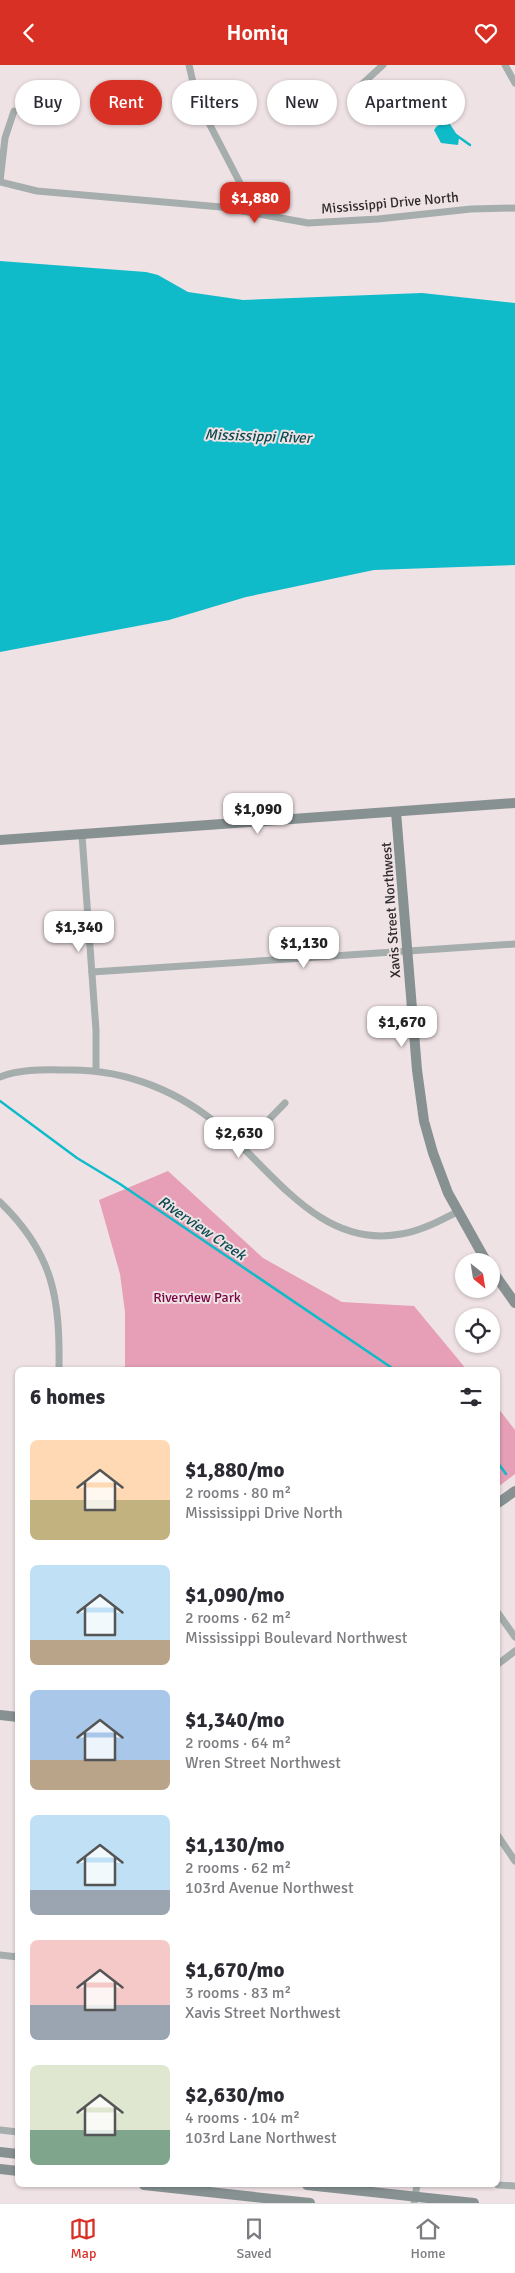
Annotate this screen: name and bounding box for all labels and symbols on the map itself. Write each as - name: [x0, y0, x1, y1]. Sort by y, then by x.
- pin: $1,880: [214, 181, 296, 224]
- street label: Mississippi Drive North: [320, 189, 460, 217]
- water label: Mississippi River: [204, 425, 314, 447]
- pin: $1,090: [217, 793, 299, 835]
- street label: Xavis Street Northwest: [378, 841, 404, 979]
- pin: $1,340: [38, 911, 120, 953]
- pin: $1,130: [263, 927, 345, 969]
- pin: $1,670: [361, 1005, 443, 1048]
- pin: $2,630: [198, 1117, 280, 1159]
- water label: Riverview Creek: [155, 1192, 251, 1265]
- north arrow: [455, 1253, 500, 1297]
- park label: Riverview Park: [153, 1289, 241, 1306]

